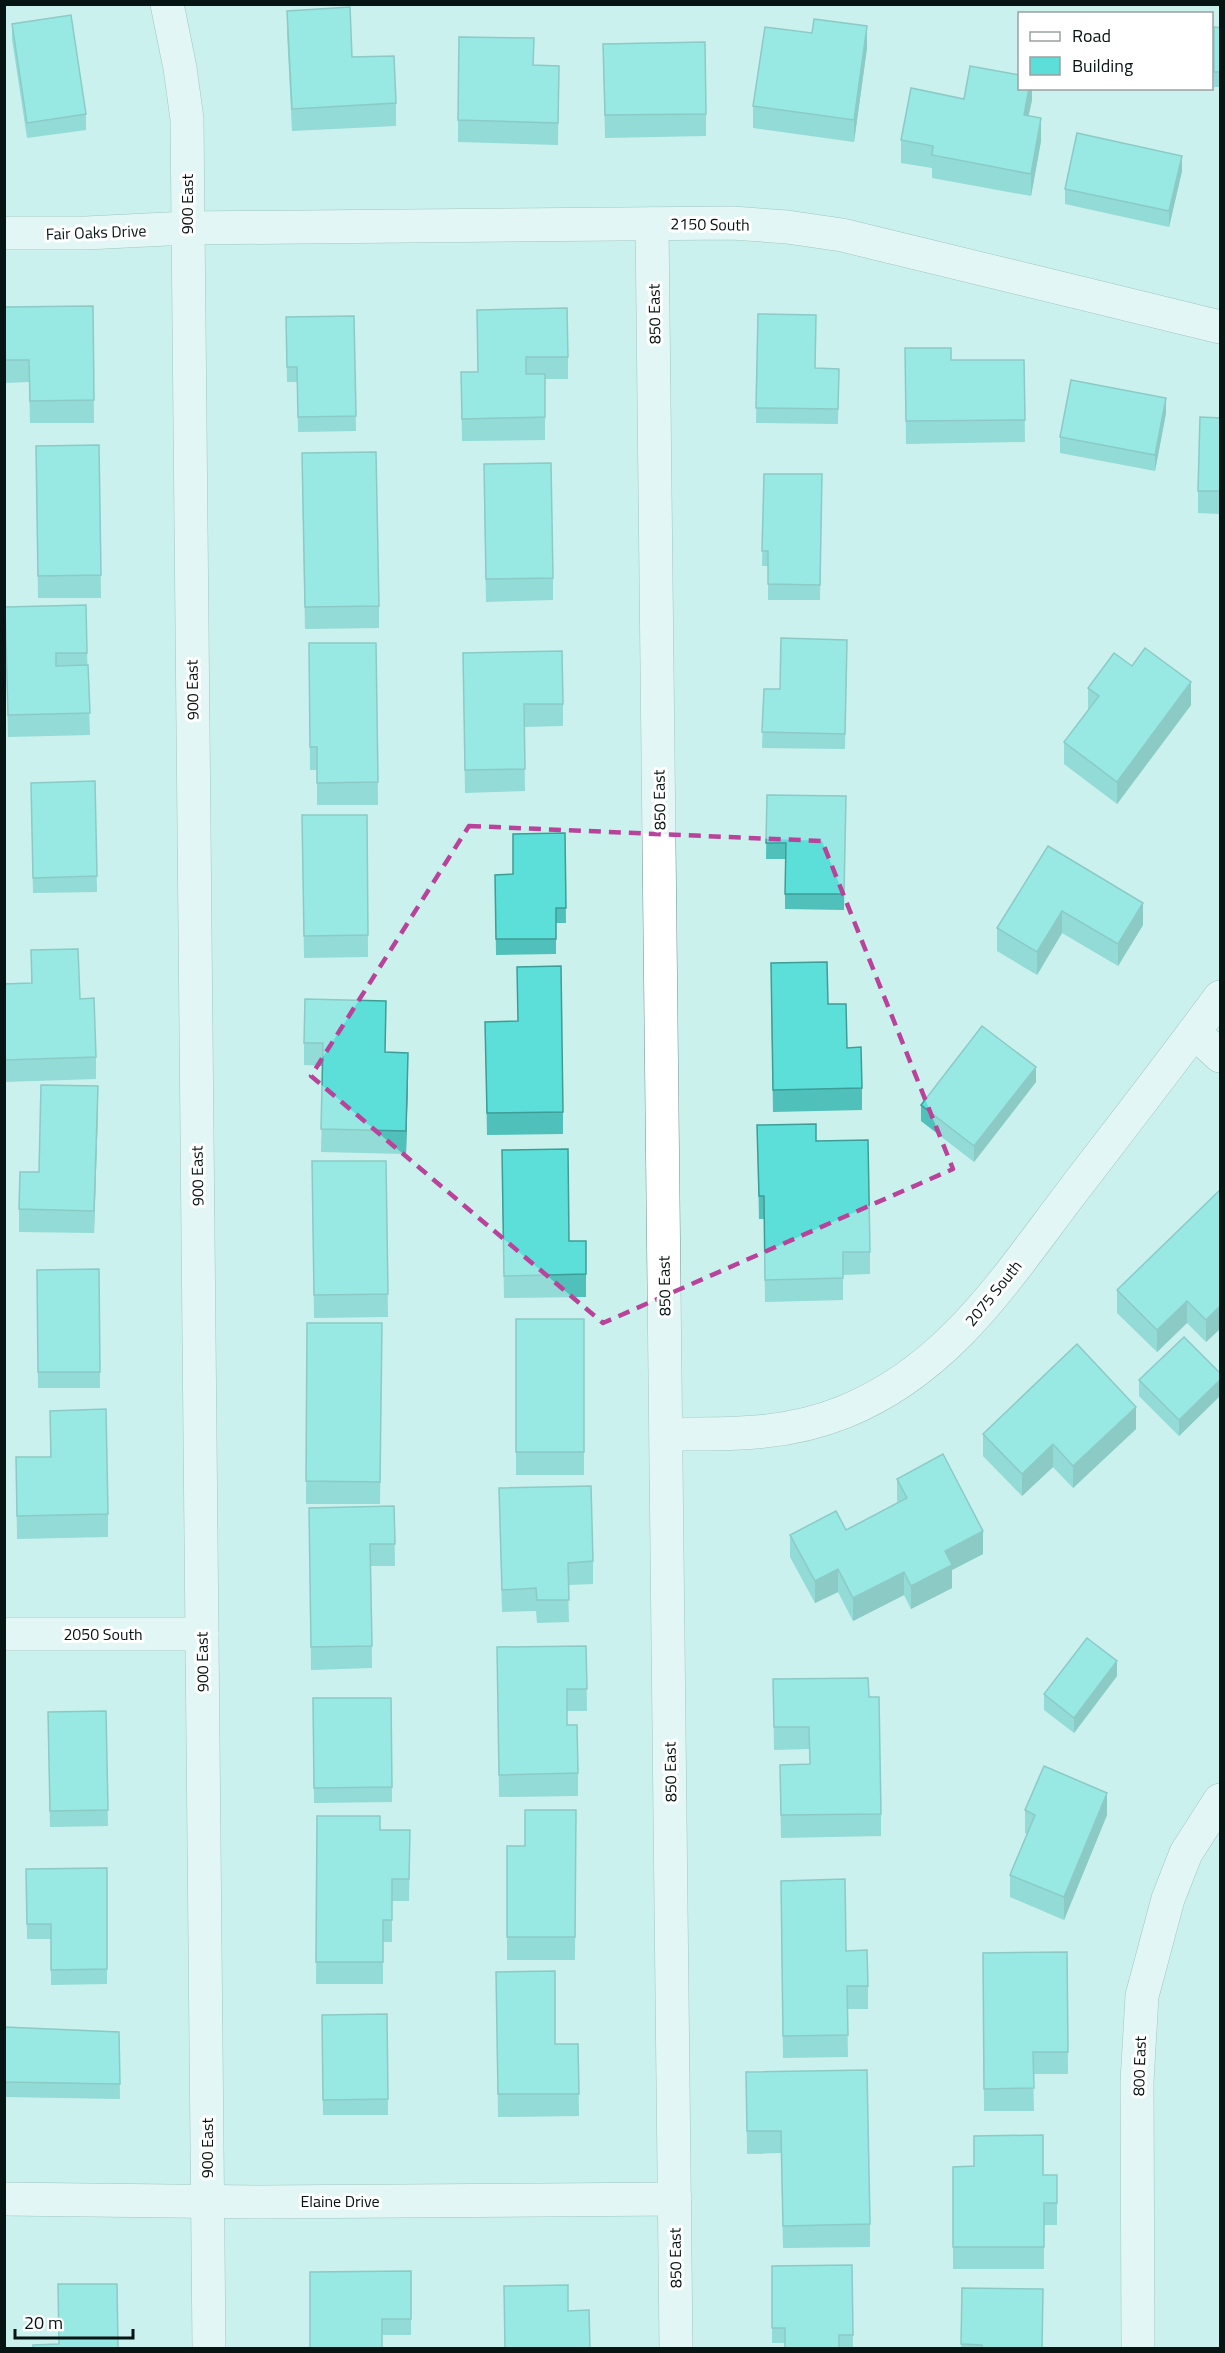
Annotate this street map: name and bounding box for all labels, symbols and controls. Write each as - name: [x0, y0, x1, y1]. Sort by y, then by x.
- legend: [1018, 12, 1213, 90]
- text: Road: [1072, 22, 1111, 49]
- text: Building: [1072, 52, 1133, 79]
- street label: 900 East: [175, 173, 199, 234]
- street label: 2150 South: [670, 211, 750, 237]
- street label: Fair Oaks Drive: [45, 218, 147, 246]
- street label: 850 East: [641, 283, 667, 344]
- street label: 900 East: [179, 659, 205, 720]
- street label: 850 East: [646, 769, 672, 830]
- street label: 900 East: [184, 1145, 210, 1206]
- street label: 850 East: [651, 1255, 677, 1316]
- street label: 2075 South: [959, 1255, 1027, 1331]
- street label: 2050 South: [63, 1622, 143, 1646]
- street label: 900 East: [189, 1631, 215, 1692]
- street label: 850 East: [657, 1741, 683, 1802]
- street label: 800 East: [1126, 2035, 1152, 2097]
- street label: 900 East: [195, 2117, 219, 2178]
- street label: Elaine Drive: [300, 2189, 380, 2213]
- street label: 850 East: [662, 2227, 688, 2288]
- scale bar: [15, 2302, 134, 2340]
- text: 20 m: [24, 2309, 63, 2336]

